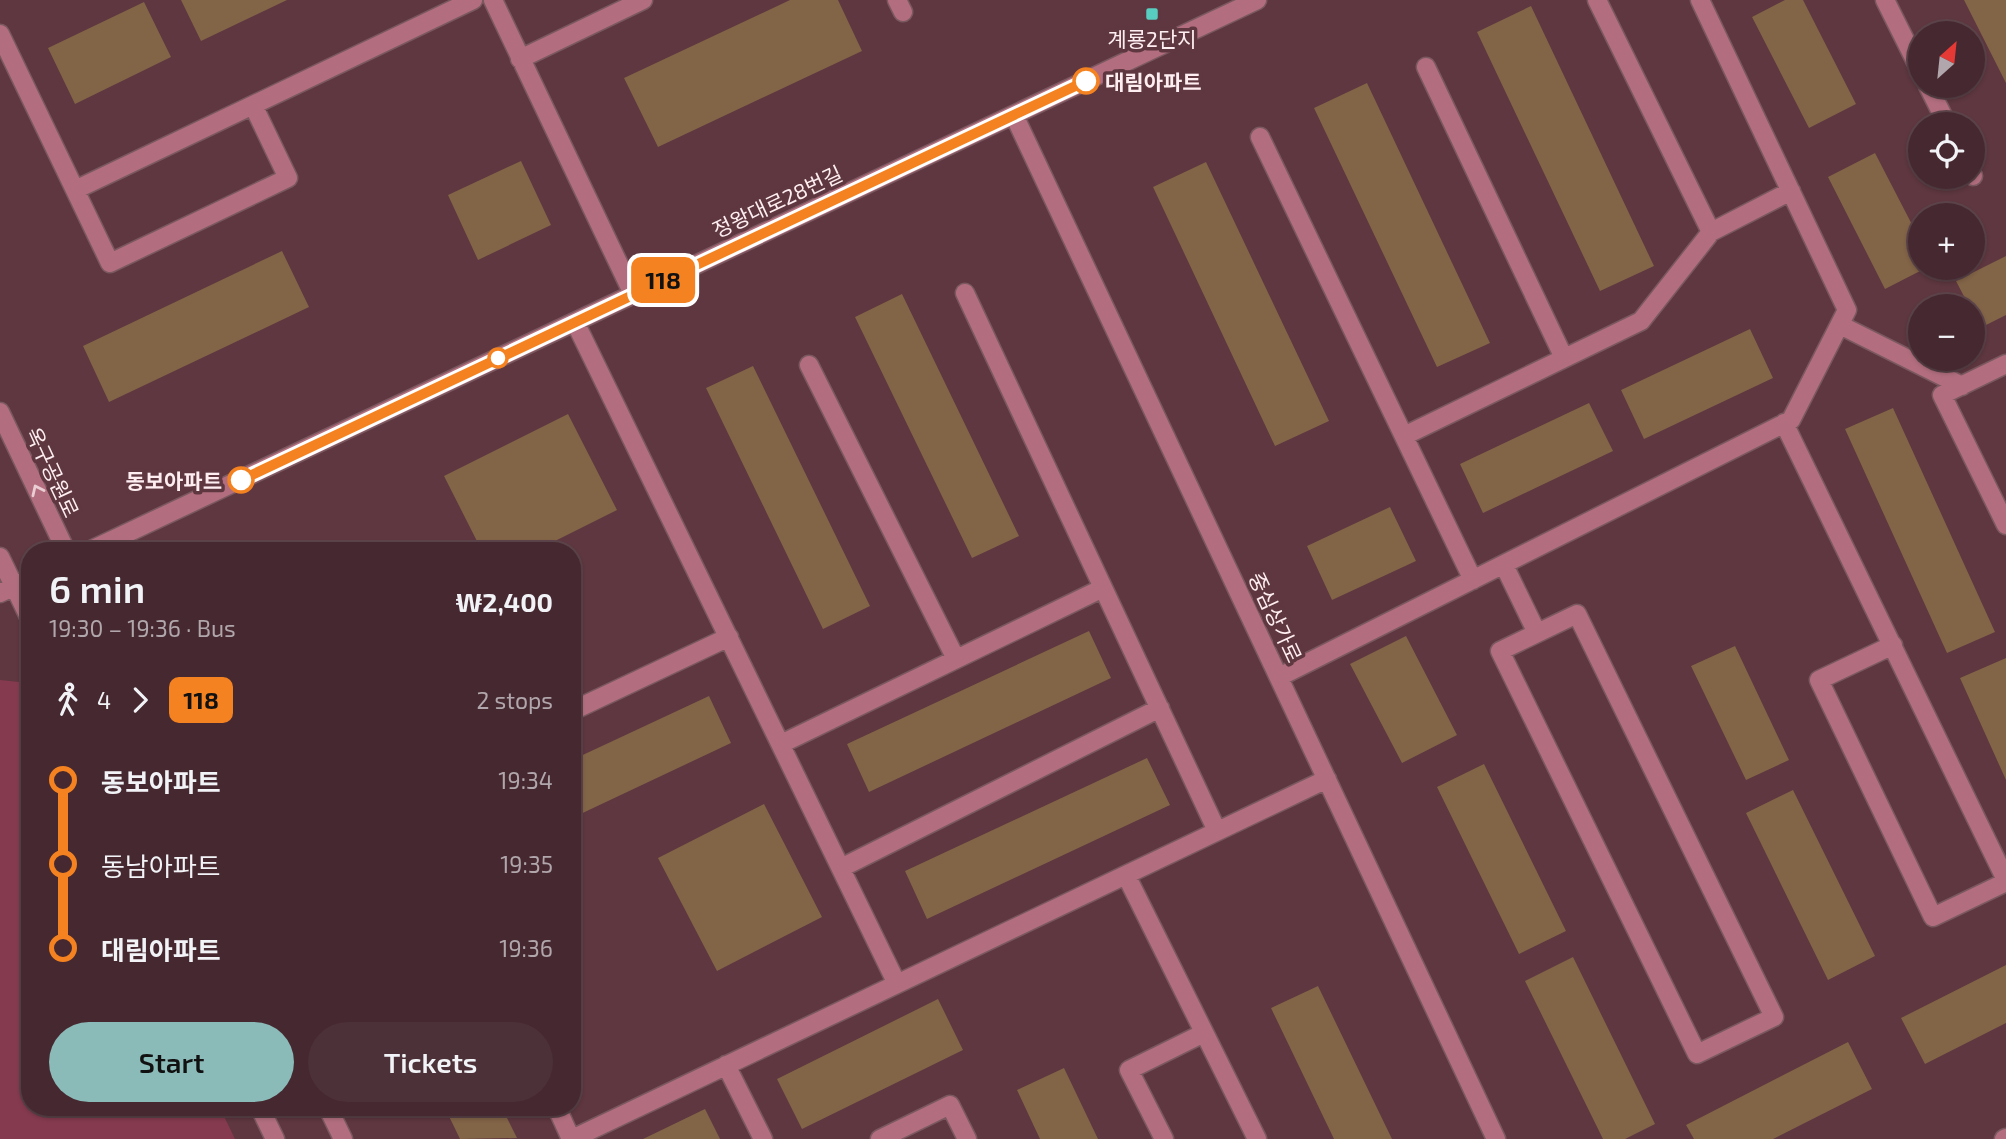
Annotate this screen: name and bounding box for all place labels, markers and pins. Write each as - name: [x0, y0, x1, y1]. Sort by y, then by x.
- marker: 계룡2단지: [1144, 6, 1160, 22]
- place label: 계룡2단지: [1107, 26, 1197, 51]
- marker: 대림아파트: [1073, 68, 1099, 94]
- place label: 대림아파트: [1105, 69, 1202, 94]
- unlabelled marker: [488, 348, 508, 368]
- marker: 동보아파트: [228, 467, 254, 493]
- place label: 동보아파트: [125, 468, 222, 493]

